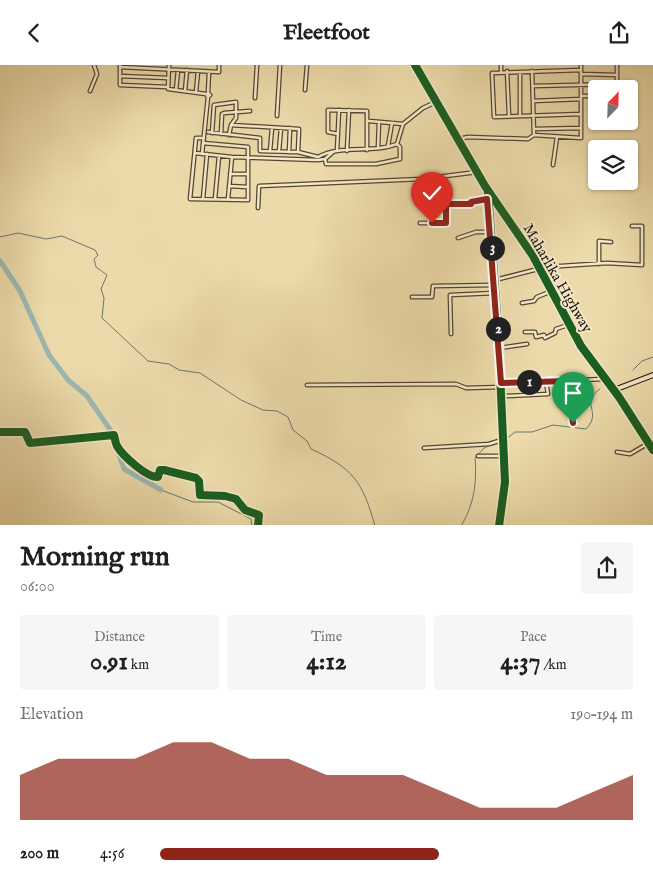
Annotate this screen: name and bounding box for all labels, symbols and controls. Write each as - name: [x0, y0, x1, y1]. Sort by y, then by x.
- icon: back: [20, 19, 48, 47]
- text: Fleetfoot: [283, 19, 370, 47]
- icon: share: [605, 19, 633, 47]
- north arrow: [588, 80, 638, 130]
- map controls: [588, 80, 638, 190]
- button: layers: [588, 140, 638, 190]
- pin: [411, 172, 453, 223]
- icon: check: [418, 179, 446, 207]
- street label: Maharlika Highway: [519, 220, 597, 337]
- pin: 3: [480, 235, 504, 261]
- text: 3: [490, 239, 495, 257]
- pin: 2: [486, 317, 510, 341]
- text: 2: [495, 320, 502, 338]
- pin: 1: [516, 369, 542, 395]
- pin: [552, 372, 594, 423]
- text: 1: [527, 373, 532, 391]
- icon: arrive: [559, 379, 587, 407]
- text: Morning run: [20, 540, 170, 575]
- button: share: [581, 542, 633, 594]
- text: 06:00: [20, 577, 55, 597]
- text: Distance: [94, 628, 145, 646]
- text: Time: [311, 628, 342, 646]
- text: Pace: [520, 628, 547, 646]
- text: 0.91: [90, 646, 128, 678]
- text: 4:12: [307, 646, 346, 678]
- text: 4:37: [500, 646, 540, 678]
- text: km: [128, 656, 149, 674]
- text: /km: [540, 656, 567, 674]
- text: Elevation: [20, 705, 83, 725]
- text: 190–194 m: [570, 705, 633, 725]
- text: 200 m: [20, 844, 59, 864]
- text: 4:56: [100, 844, 125, 864]

